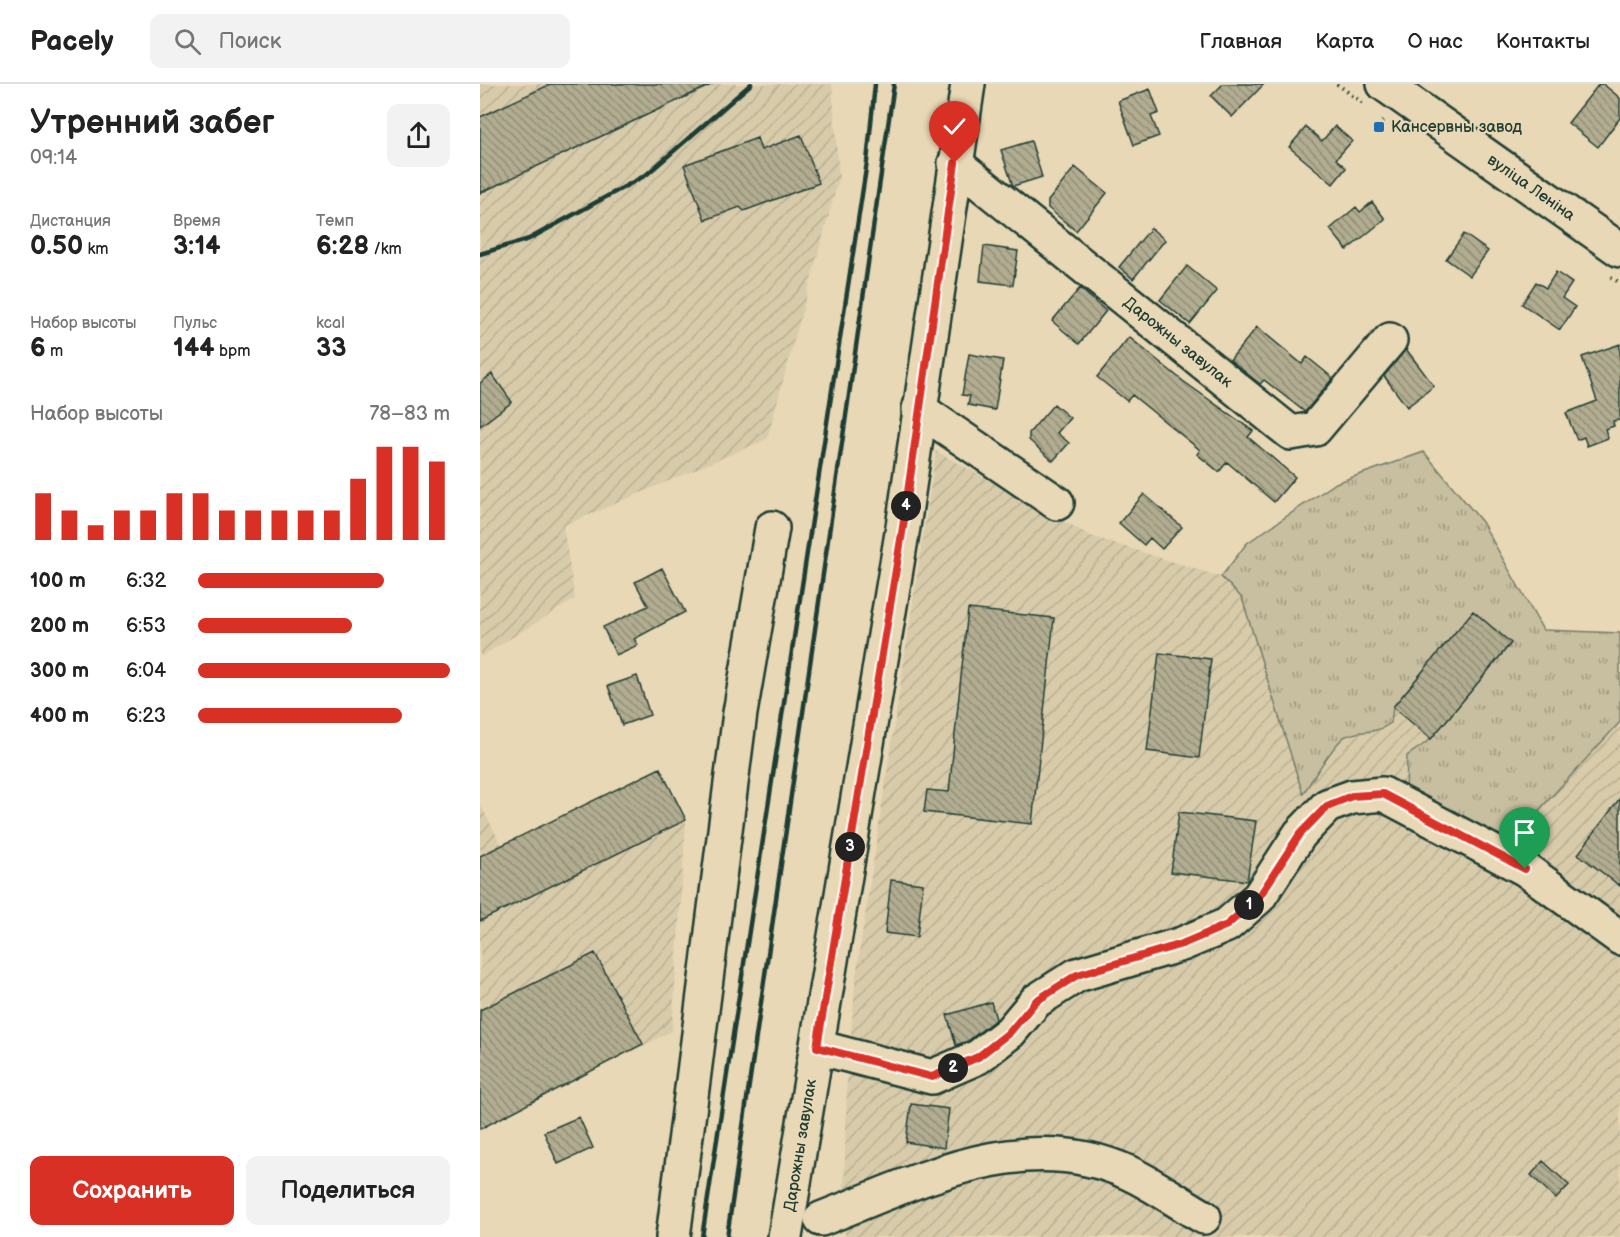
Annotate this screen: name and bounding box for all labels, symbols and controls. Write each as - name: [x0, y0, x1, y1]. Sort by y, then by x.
- search box: [150, 14, 570, 68]
- text: Pacely: [30, 25, 114, 58]
- icon: search: [171, 25, 204, 58]
- text: Поиск: [219, 28, 281, 55]
- text: Главная: [1199, 29, 1282, 54]
- text: Карта: [1315, 29, 1374, 54]
- text: О нас: [1407, 29, 1463, 54]
- text: Контакты: [1496, 29, 1590, 54]
- pin: [929, 101, 980, 163]
- text: Утренний забег: [30, 103, 275, 143]
- button: share: [387, 104, 450, 167]
- icon: check: [938, 110, 971, 143]
- place label: Кансервны завод: [1391, 118, 1522, 137]
- marker: Кансервны завод: [1372, 120, 1386, 134]
- text: 09:14: [30, 146, 77, 170]
- street label: вуліца Леніна: [1484, 150, 1579, 225]
- text: Дистанция: [30, 212, 111, 231]
- text: Время: [173, 212, 221, 231]
- text: Темп: [316, 212, 354, 231]
- text: 0.50: [30, 231, 83, 262]
- text: 3:14: [173, 231, 221, 262]
- text: 6:28: [316, 231, 369, 262]
- text: km: [83, 240, 109, 259]
- text: /km: [369, 240, 402, 259]
- street label: Дарожны завулак: [1120, 293, 1236, 392]
- text: Набор высоты: [30, 314, 137, 333]
- text: Пульс: [173, 314, 217, 333]
- text: kcal: [316, 314, 345, 333]
- text: 6: [30, 333, 46, 364]
- text: 144: [173, 333, 215, 364]
- text: 33: [316, 333, 346, 364]
- text: m: [46, 342, 63, 361]
- text: bpm: [215, 342, 250, 361]
- text: Набор высоты: [30, 402, 163, 426]
- text: 78–83 m: [369, 402, 450, 426]
- pin: 4: [891, 491, 921, 521]
- text: 4: [901, 496, 911, 515]
- text: 100 m: [30, 569, 86, 593]
- text: 6:32: [126, 569, 166, 593]
- text: 200 m: [30, 614, 89, 638]
- text: 6:53: [126, 614, 166, 638]
- text: 300 m: [30, 659, 89, 683]
- text: 6:04: [126, 659, 166, 683]
- text: 400 m: [30, 704, 89, 728]
- text: 6:23: [126, 704, 166, 728]
- pin: [1499, 807, 1550, 869]
- icon: arrive: [1508, 816, 1541, 849]
- pin: 3: [835, 832, 865, 862]
- text: 3: [845, 837, 855, 856]
- pin: 1: [1234, 890, 1264, 920]
- text: 1: [1246, 895, 1252, 914]
- pin: 2: [938, 1053, 968, 1083]
- text: 2: [948, 1058, 958, 1077]
- street label: Дарожны завулак: [780, 1077, 821, 1213]
- button: Сохранить: [30, 1156, 234, 1225]
- button: Поделиться: [246, 1156, 450, 1225]

